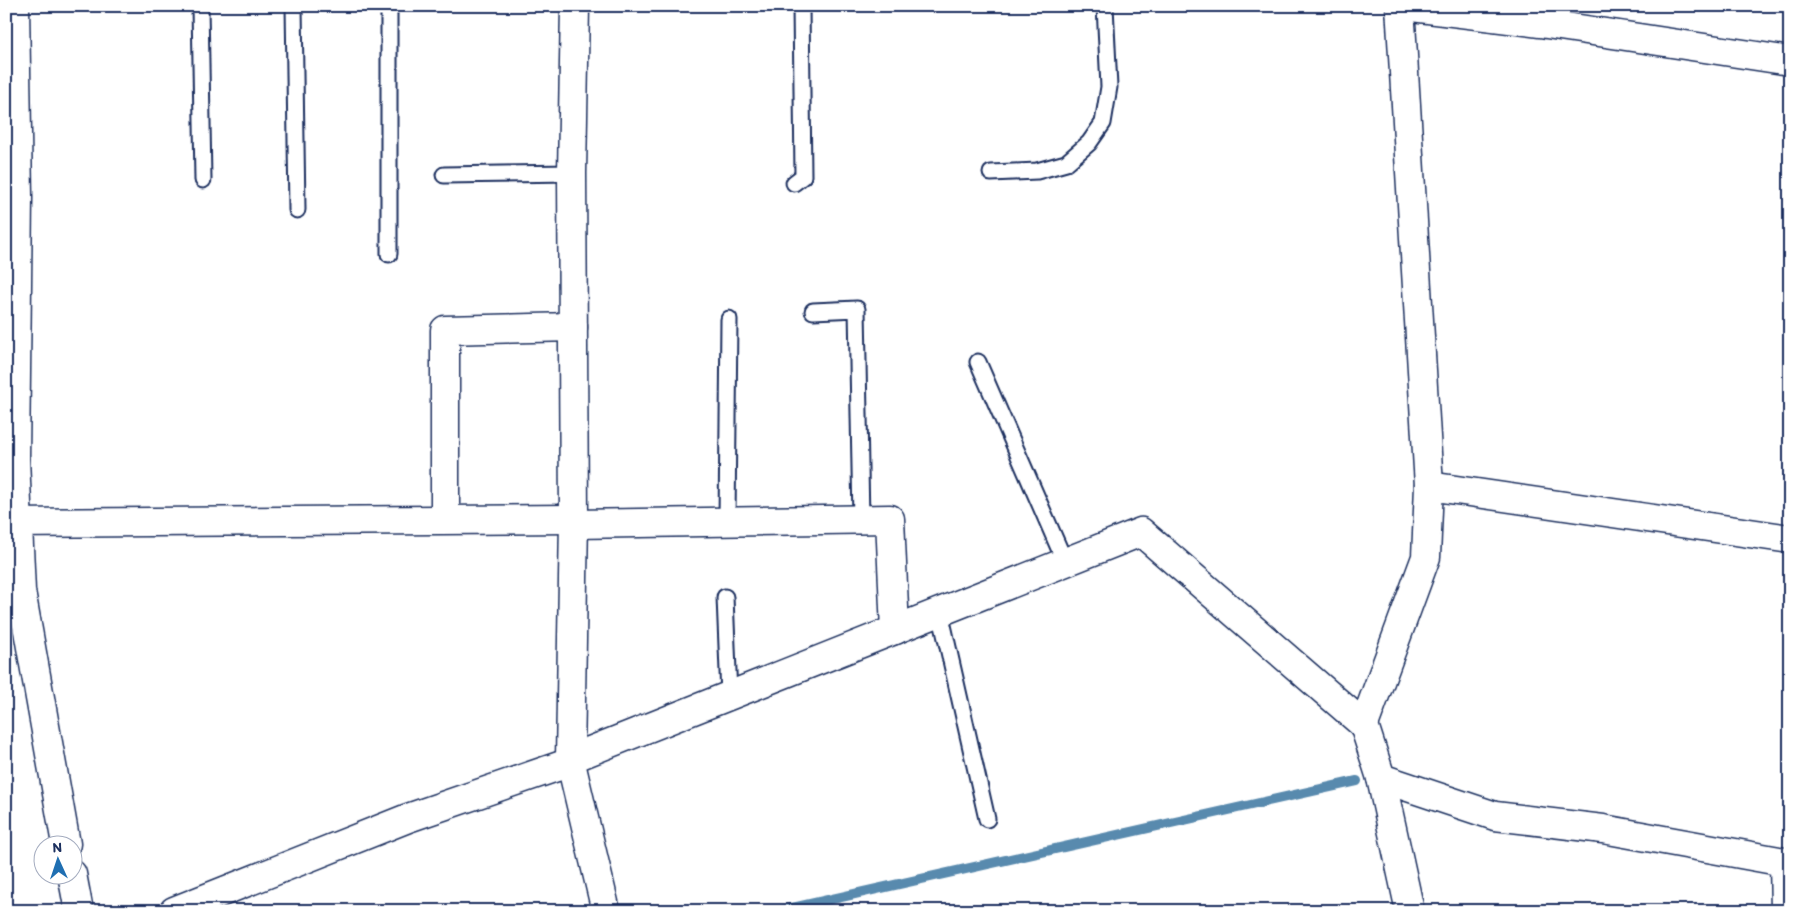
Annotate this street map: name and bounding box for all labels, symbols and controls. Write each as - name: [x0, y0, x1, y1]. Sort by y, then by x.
- north arrow: [32, 834, 82, 884]
- text: N: [52, 839, 63, 856]

